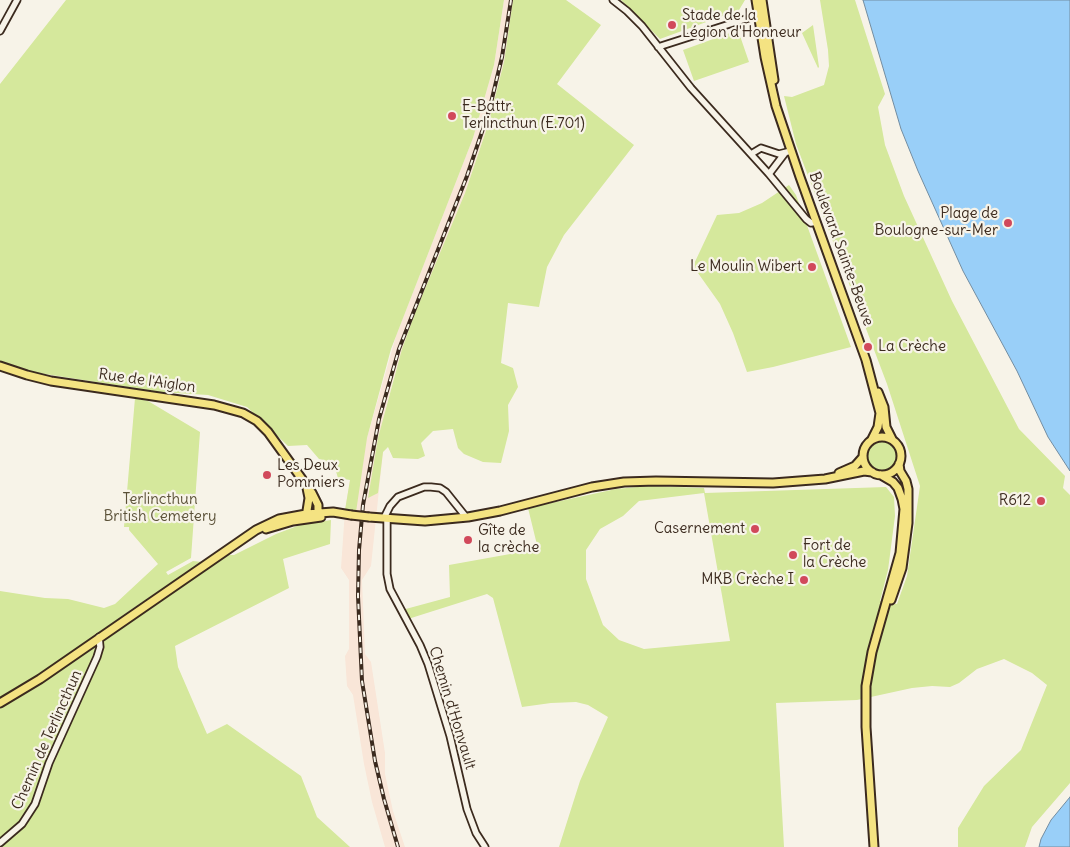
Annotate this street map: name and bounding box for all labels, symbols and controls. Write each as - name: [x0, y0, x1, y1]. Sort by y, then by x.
- place label: Stade de la Légion d'Honneur: [682, 7, 801, 42]
- marker: Stade de la Légion d'Honneur: [666, 19, 678, 31]
- place label: E-Battr. Terlincthun (E.701): [462, 98, 585, 133]
- marker: E-Battr. Terlincthun (E.701): [446, 110, 458, 122]
- street label: Boulevard Sainte-Beuve: [805, 169, 877, 329]
- place label: Plage de Boulogne-sur-Mer: [874, 205, 998, 240]
- marker: Plage de Boulogne-sur-Mer: [1002, 217, 1014, 229]
- place label: Le Moulin Wibert: [690, 258, 802, 276]
- marker: Le Moulin Wibert: [806, 261, 818, 273]
- place label: La Crèche: [878, 338, 946, 356]
- marker: La Crèche: [862, 341, 874, 353]
- street label: Rue de l'Aiglon: [97, 365, 197, 397]
- place label: Les Deux Pommiers: [277, 457, 345, 492]
- marker: Les Deux Pommiers: [261, 469, 273, 481]
- park label: Terlincthun British Cemetery: [103, 491, 217, 526]
- place label: R612: [999, 492, 1031, 510]
- marker: R612: [1035, 495, 1047, 507]
- place label: Casernement: [654, 520, 745, 538]
- place label: Gîte de la crèche: [478, 522, 539, 557]
- marker: Casernement: [749, 523, 761, 535]
- marker: Gîte de la crèche: [462, 534, 474, 546]
- place label: Fort de la Crèche: [803, 537, 866, 572]
- marker: Fort de la Crèche: [787, 549, 799, 561]
- place label: MKB Crèche I: [701, 571, 794, 589]
- marker: MKB Crèche I: [798, 574, 810, 586]
- street label: Chemin d'Honvault: [425, 644, 479, 772]
- street label: Chemin de Terlincthun: [8, 667, 86, 813]

